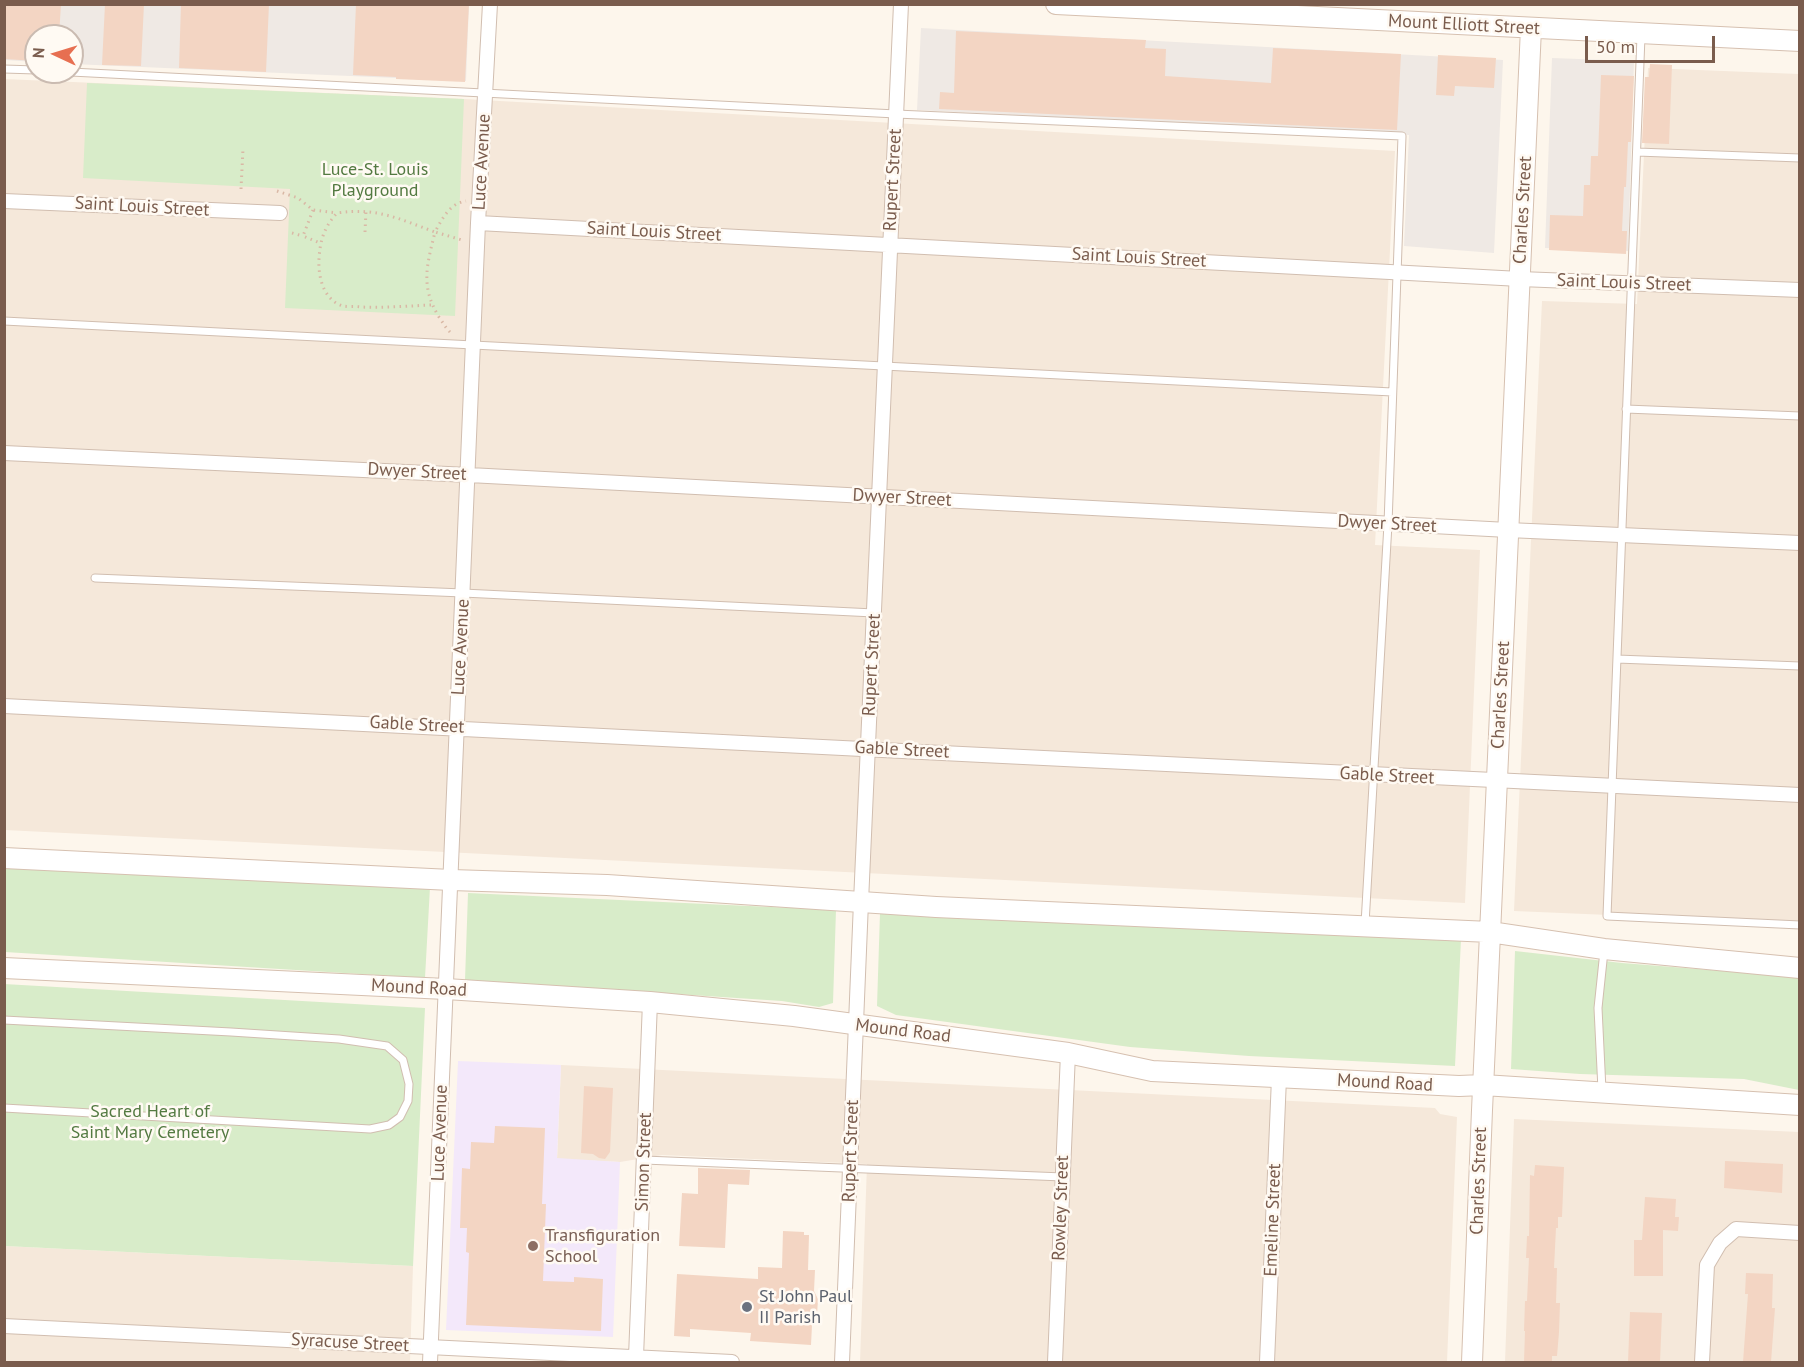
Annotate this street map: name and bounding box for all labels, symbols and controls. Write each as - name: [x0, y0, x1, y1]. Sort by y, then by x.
- street label: Mount Elliott Street: [1388, 10, 1540, 40]
- north arrow: [24, 24, 84, 84]
- scale bar: [1588, 24, 1718, 62]
- text: 50 m: [1596, 35, 1635, 58]
- text: N: [28, 47, 48, 59]
- street label: Luce Avenue: [469, 113, 495, 211]
- street label: Rupert Street: [880, 128, 906, 232]
- street label: Charles Street: [1509, 156, 1537, 264]
- park label: Luce-St. Louis Playground: [322, 159, 428, 201]
- street label: Saint Louis Street: [74, 193, 210, 221]
- street label: Saint Louis Street: [586, 218, 722, 246]
- street label: Saint Louis Street: [1071, 244, 1207, 272]
- street label: Saint Louis Street: [1556, 270, 1692, 296]
- street label: Dwyer Street: [367, 459, 467, 485]
- street label: Dwyer Street: [852, 485, 952, 511]
- street label: Dwyer Street: [1337, 511, 1437, 537]
- street label: Luce Avenue: [448, 598, 474, 696]
- street label: Rupert Street: [859, 613, 885, 717]
- street label: Charles Street: [1487, 641, 1515, 749]
- street label: Gable Street: [369, 712, 465, 738]
- street label: Gable Street: [854, 737, 950, 763]
- street label: Gable Street: [1339, 763, 1435, 789]
- street label: Mound Road: [370, 975, 468, 1001]
- street label: Mound Road: [854, 1014, 952, 1048]
- street label: Mound Road: [1336, 1070, 1434, 1096]
- street label: Luce Avenue: [428, 1084, 452, 1182]
- street label: Rupert Street: [838, 1099, 864, 1203]
- park label: Sacred Heart of Saint Mary Cemetery: [71, 1101, 229, 1144]
- street label: Simon Street: [631, 1112, 657, 1212]
- street label: Charles Street: [1466, 1127, 1492, 1235]
- street label: Rowley Street: [1048, 1155, 1074, 1261]
- street label: Emeline Street: [1260, 1163, 1286, 1277]
- place label: Transfiguration School: [545, 1225, 660, 1268]
- marker: Transfiguration School: [526, 1239, 540, 1253]
- place label: St John Paul II Parish: [759, 1286, 852, 1328]
- marker: St John Paul II Parish: [740, 1300, 754, 1314]
- street label: Syracuse Street: [290, 1329, 410, 1357]

